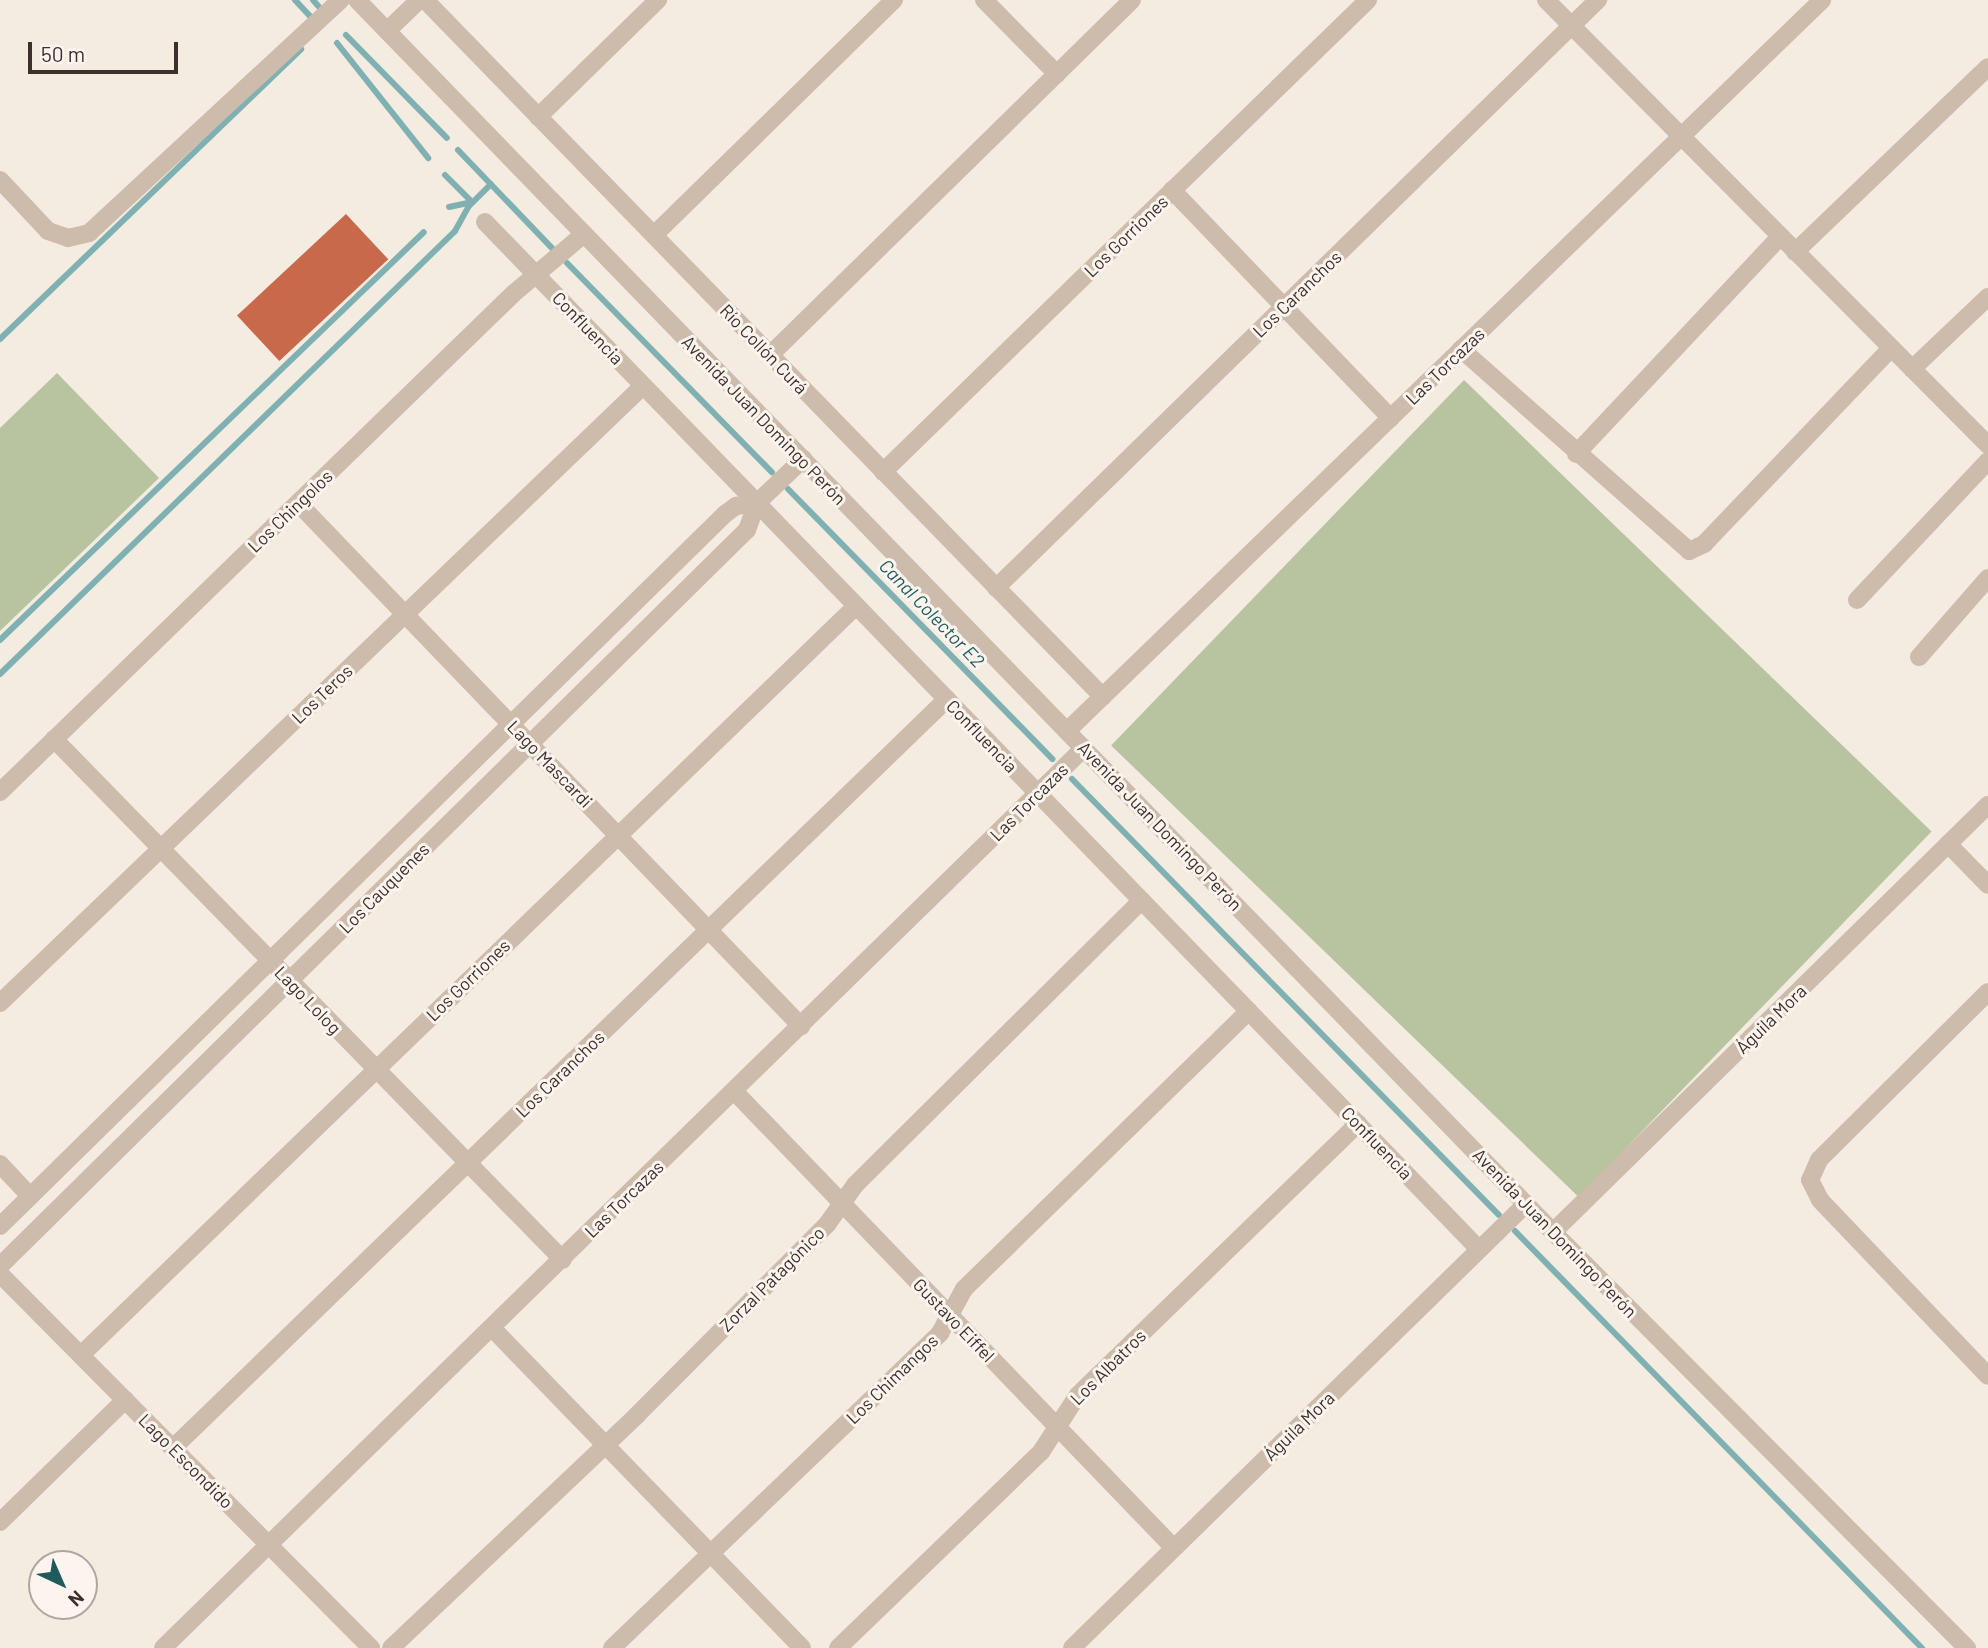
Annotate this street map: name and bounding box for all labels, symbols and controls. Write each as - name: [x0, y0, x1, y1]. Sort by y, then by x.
- scale bar: [32, 28, 182, 72]
- text: 50 m: [41, 41, 85, 66]
- street label: Los Gorriones: [1080, 191, 1172, 281]
- street label: Los Caranchos: [1248, 246, 1346, 342]
- street label: Confluencia: [548, 287, 628, 369]
- street label: Río Collón Curá: [716, 300, 812, 398]
- street label: Las Torcazas: [1401, 323, 1489, 409]
- street label: Avenida Juan Domingo Perón: [678, 331, 850, 509]
- street label: Los Chingolos: [243, 465, 337, 557]
- water label: Canal Colector E2: [875, 554, 989, 672]
- street label: Los Teros: [287, 660, 357, 728]
- street label: Confluencia: [942, 695, 1022, 777]
- street label: Lago Mascardi: [503, 716, 597, 812]
- street label: Avenida Juan Domingo Perón: [1074, 737, 1246, 915]
- street label: Las Torcazas: [986, 759, 1072, 845]
- street label: Los Cauquenes: [334, 838, 434, 938]
- street label: Los Gorriones: [422, 935, 514, 1025]
- street label: Lago Lolog: [270, 962, 346, 1038]
- street label: Águila Mora: [1731, 980, 1811, 1058]
- street label: Los Caranchos: [511, 1026, 609, 1122]
- street label: Confluencia: [1337, 1102, 1417, 1184]
- street label: Avenida Juan Domingo Perón: [1469, 1144, 1641, 1322]
- street label: Las Torcazas: [580, 1156, 668, 1242]
- street label: Zorzal Patagónico: [715, 1222, 829, 1336]
- street label: Gustavo Eiffel: [909, 1274, 999, 1366]
- street label: Los Albatros: [1066, 1325, 1150, 1409]
- street label: Los Chimangos: [842, 1330, 942, 1428]
- street label: Águila Mora: [1259, 1387, 1339, 1465]
- street label: Lago Escondido: [134, 1409, 238, 1513]
- north arrow: [28, 1550, 98, 1620]
- text: N: [64, 1586, 89, 1612]

